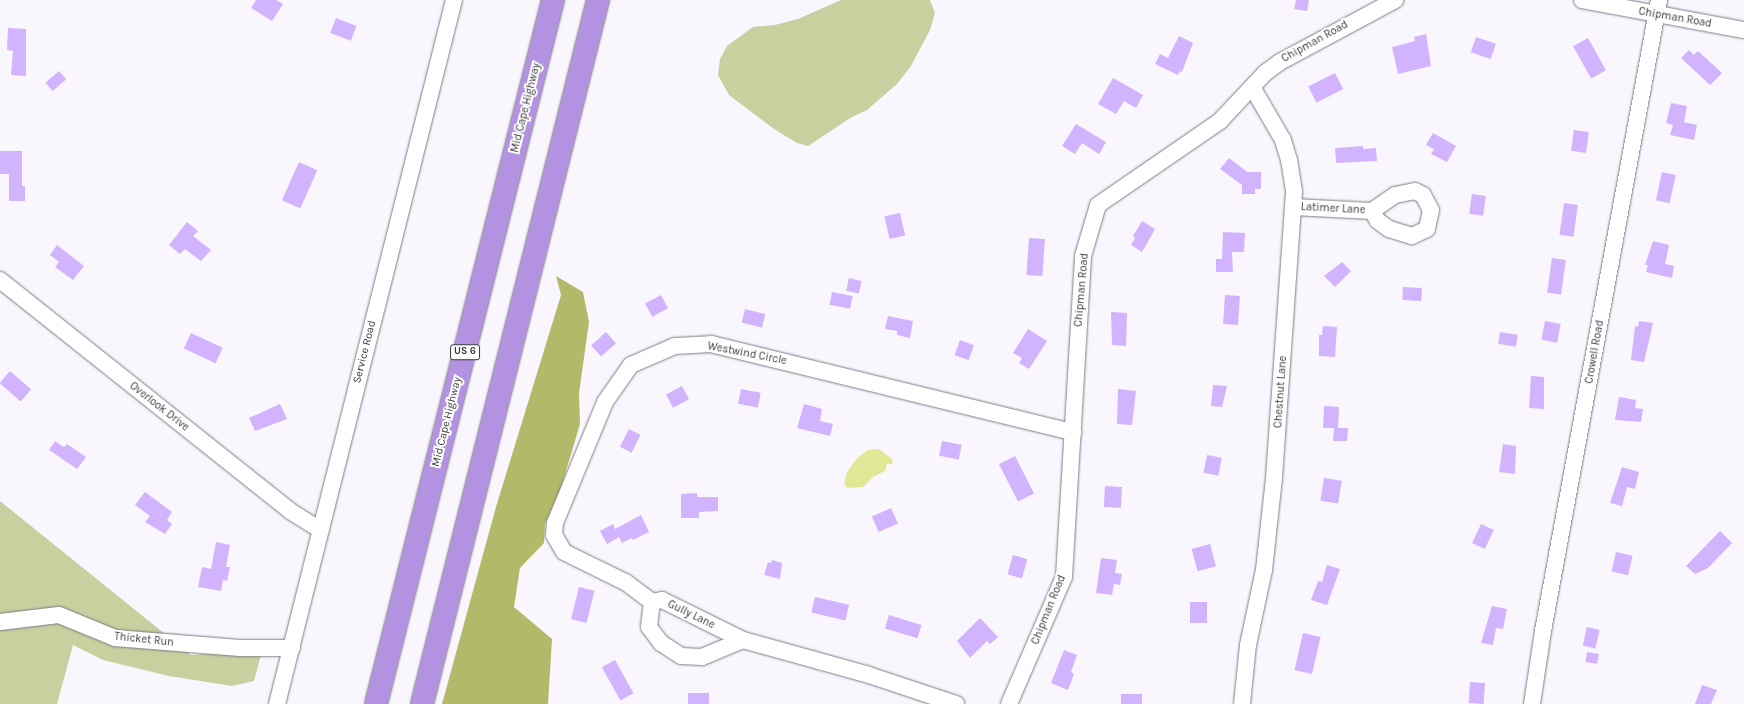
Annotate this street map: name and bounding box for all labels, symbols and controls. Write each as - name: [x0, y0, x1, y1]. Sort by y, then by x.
- street label: Chipman Road: [1637, 5, 1713, 31]
- street label: Chipman Road: [1279, 18, 1351, 66]
- street label: Mid Cape Highway: [508, 62, 544, 154]
- street label: Latimer Lane: [1300, 201, 1366, 217]
- street label: Chipman Road: [1072, 253, 1092, 327]
- street label: Service Road: [351, 319, 379, 385]
- street label: Crowell Road: [1583, 319, 1607, 385]
- street label: Westwind Circle: [706, 340, 788, 368]
- road number: US 6: [450, 344, 480, 360]
- street label: Chestnut Lane: [1272, 355, 1290, 429]
- street label: Mid Cape Highway: [429, 376, 465, 468]
- street label: Overlook Drive: [127, 380, 191, 434]
- street label: Chipman Road: [1029, 573, 1069, 647]
- street label: Gully Lane: [665, 598, 717, 632]
- street label: Thicket Run: [114, 630, 174, 650]

